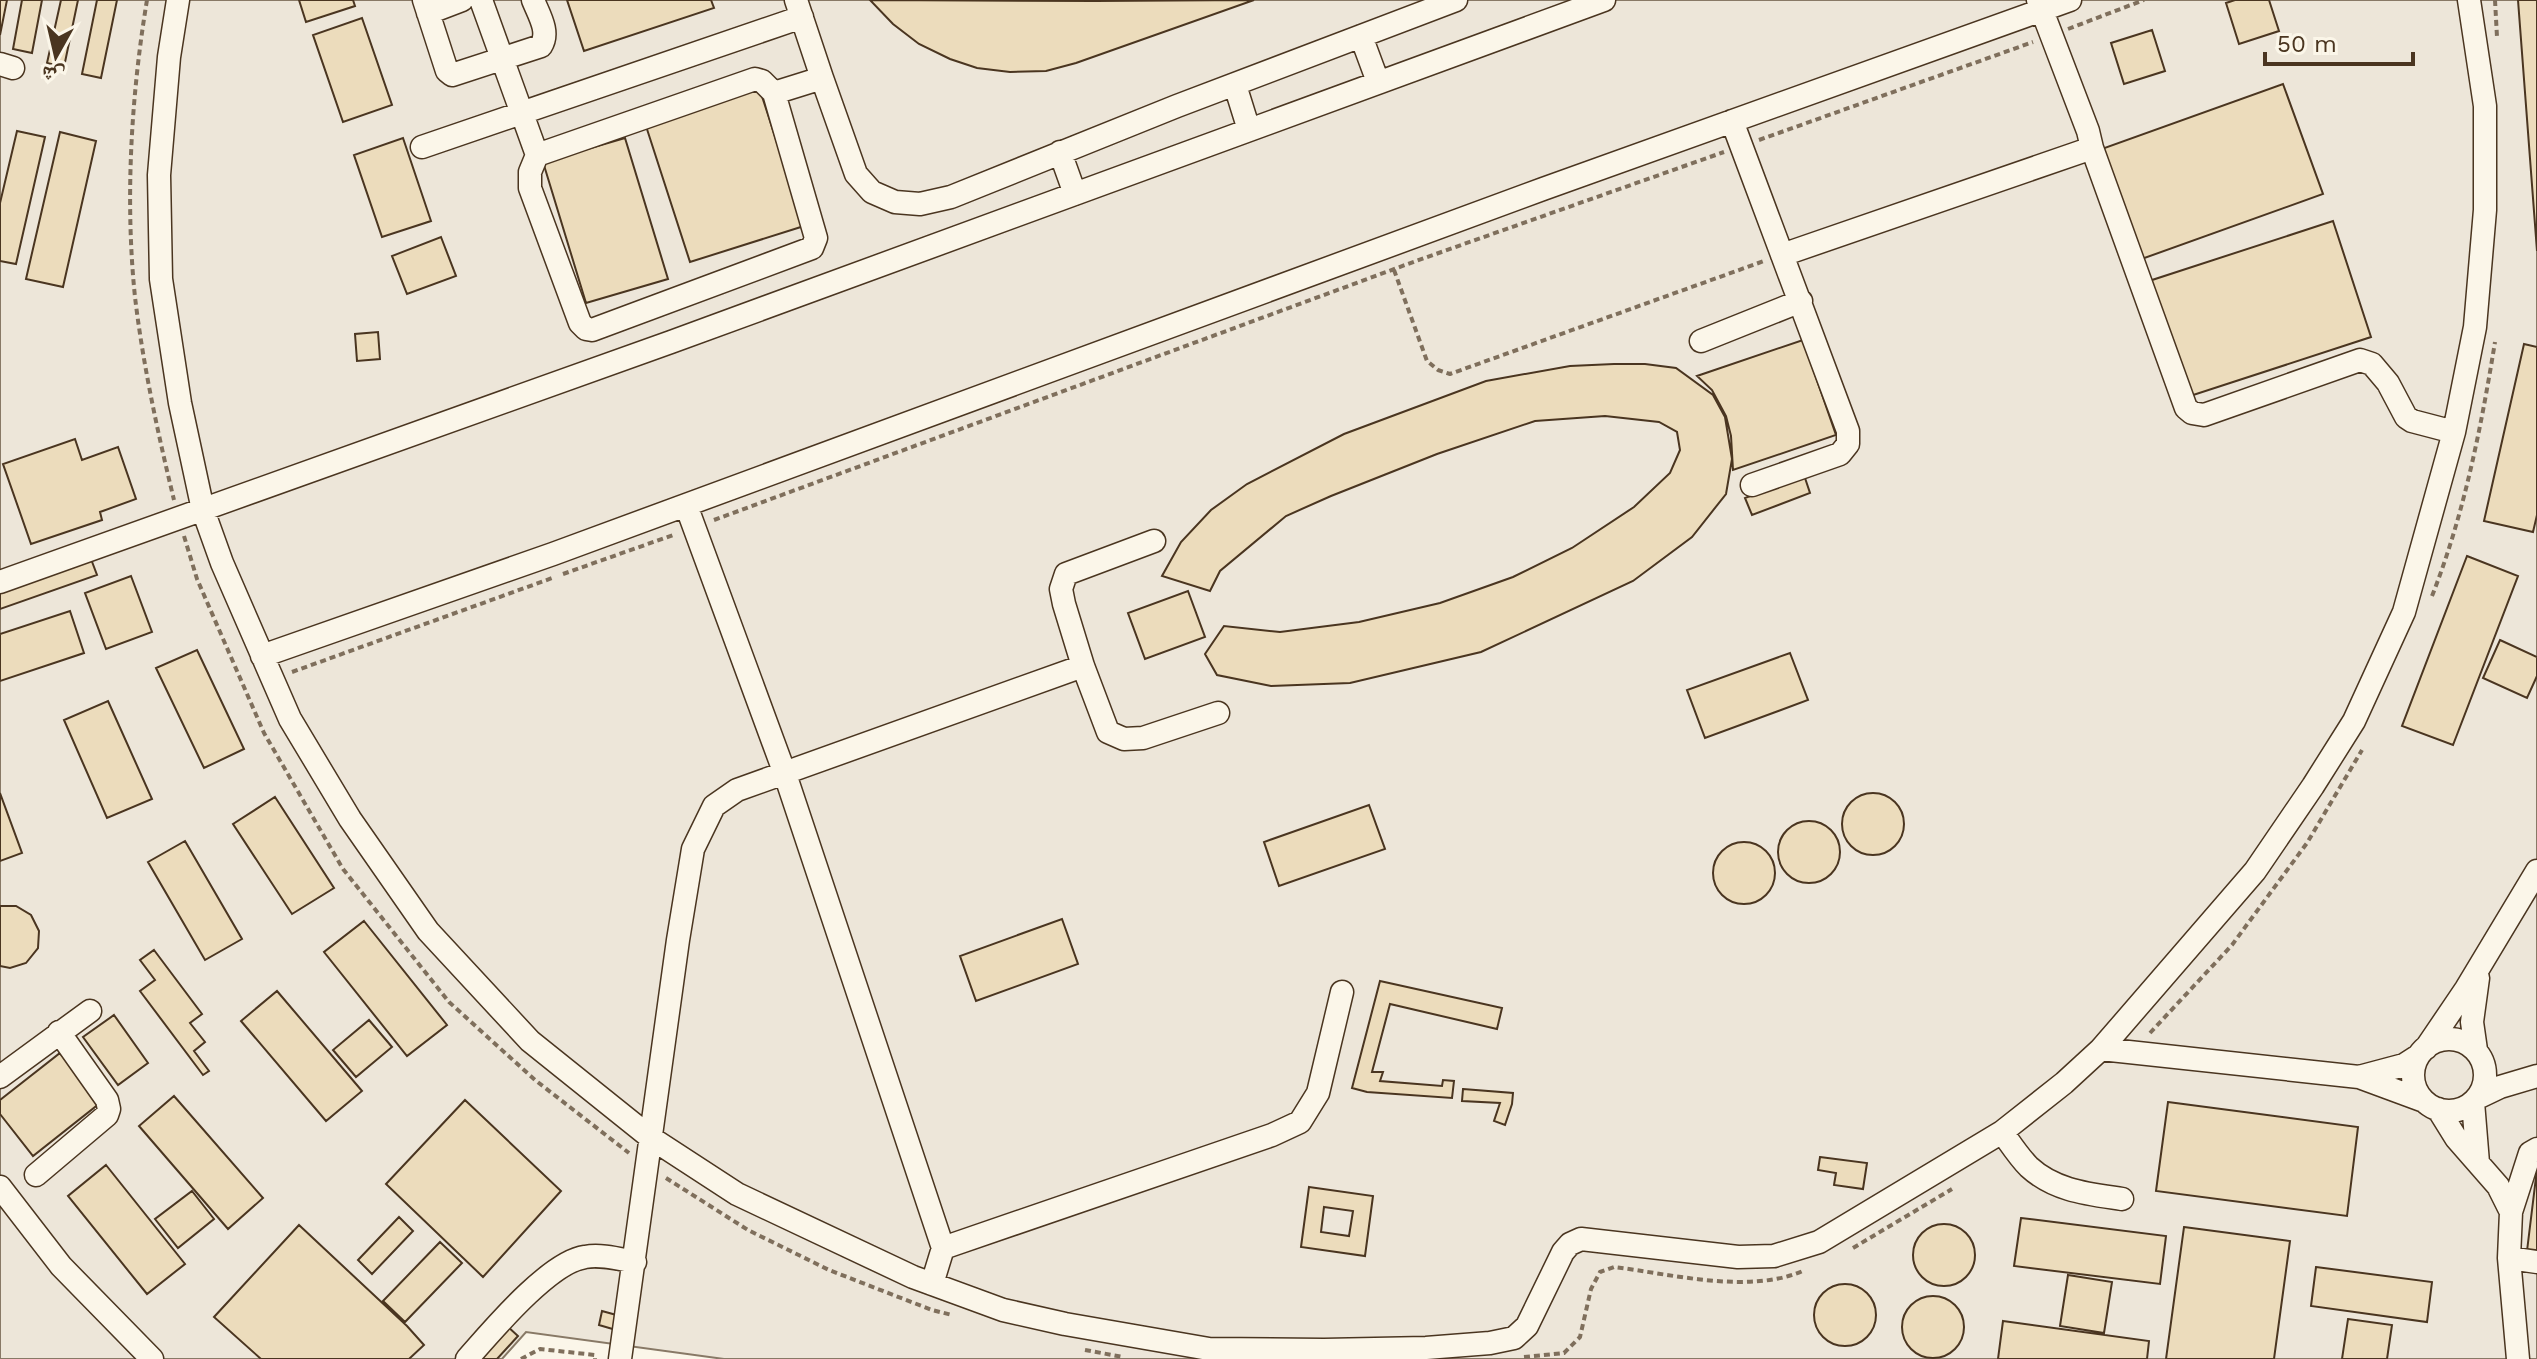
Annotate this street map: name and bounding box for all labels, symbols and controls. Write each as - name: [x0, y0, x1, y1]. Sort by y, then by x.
- north arrow: [16, 16, 96, 96]
- scale bar: [2265, 16, 2413, 66]
- text: 50 m: [2277, 30, 2337, 58]
- text: ش: [40, 60, 67, 89]

